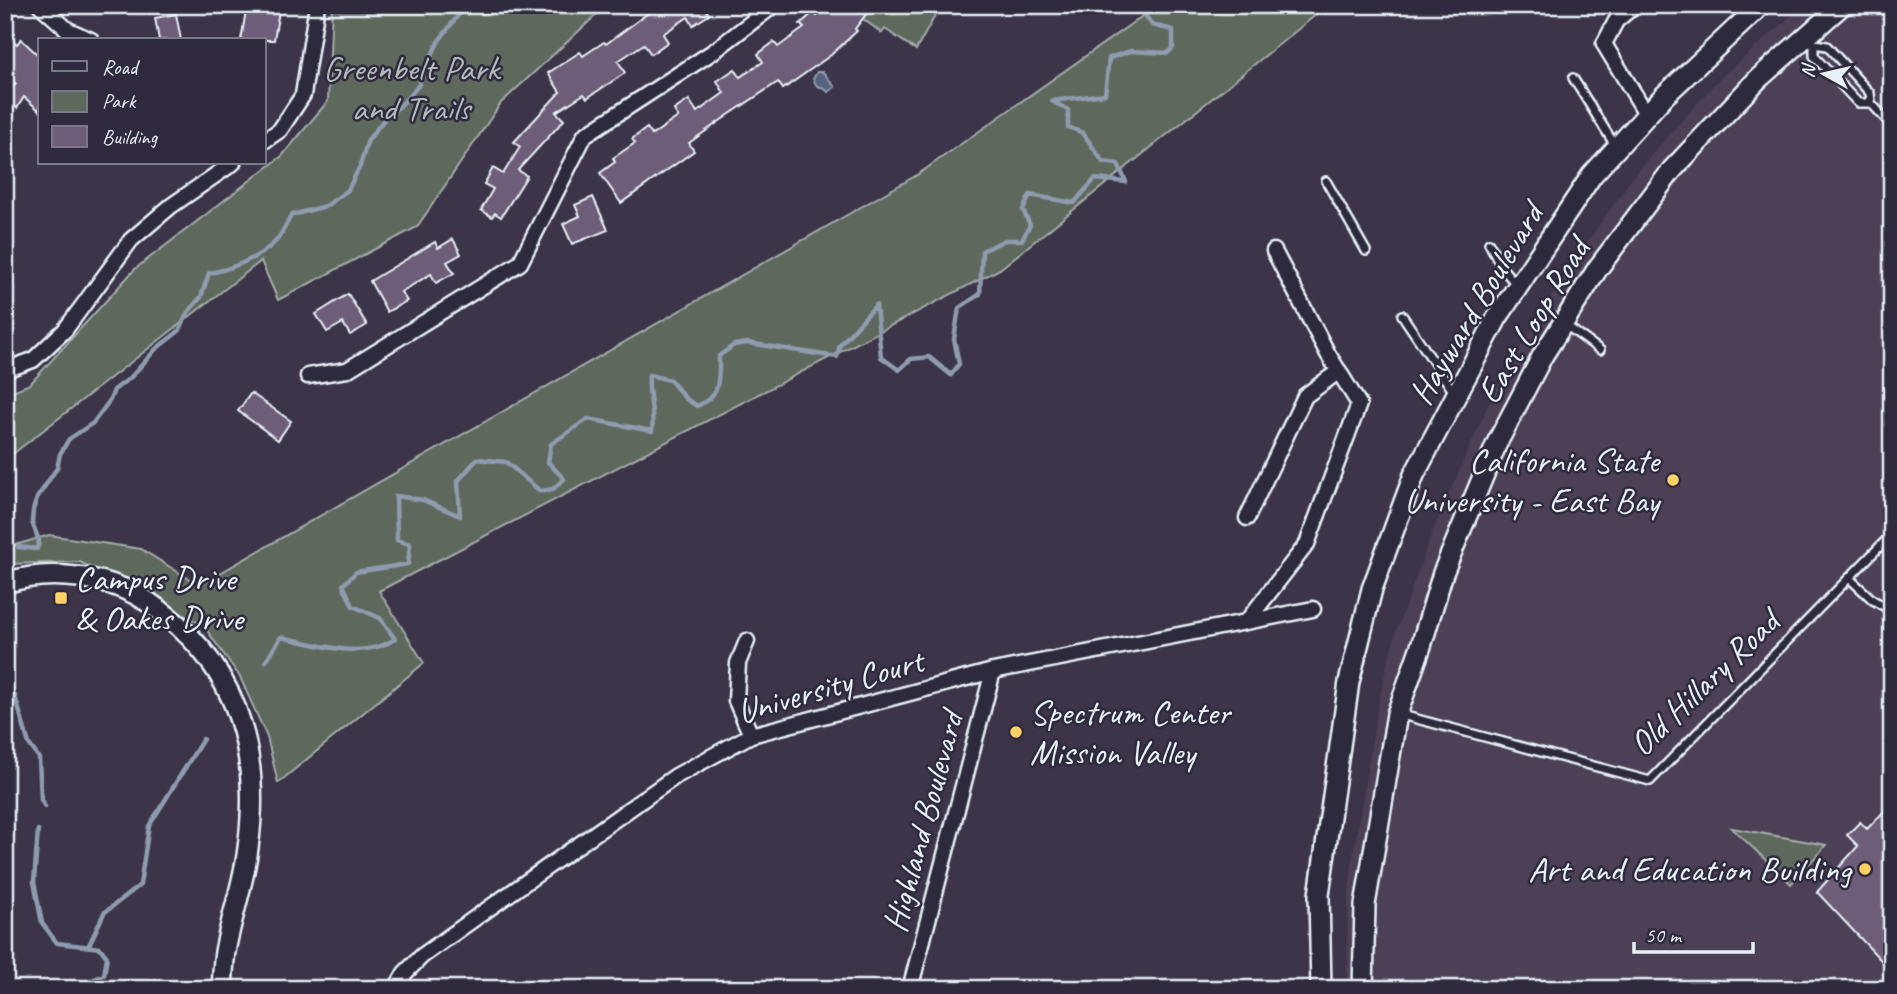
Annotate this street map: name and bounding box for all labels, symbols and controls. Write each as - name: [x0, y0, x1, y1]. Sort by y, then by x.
- legend: [38, 38, 266, 164]
- north arrow: [1788, 38, 1858, 108]
- park label: Greenbelt Park and Trails: [323, 46, 502, 131]
- text: Road: [102, 54, 141, 80]
- text: N: [1795, 61, 1821, 79]
- text: Park: [102, 88, 137, 114]
- text: Building: [102, 124, 159, 150]
- street label: Hayward Boulevard: [1398, 191, 1556, 413]
- street label: East Loop Road: [1466, 226, 1603, 412]
- place label: California State University - East Bay: [1404, 438, 1662, 523]
- marker: California State University - East Bay: [1665, 472, 1681, 488]
- place label: Campus Drive & Oakes Drive: [75, 556, 245, 641]
- marker: Campus Drive & Oakes Drive: [53, 590, 69, 606]
- street label: Old Hillary Road: [1619, 597, 1792, 766]
- street label: University Court: [732, 637, 931, 734]
- place label: Spectrum Center Mission Valley: [1030, 690, 1233, 775]
- street label: Highland Boulevard: [872, 702, 975, 937]
- marker: Spectrum Center Mission Valley: [1008, 724, 1024, 740]
- place label: Art and Education Building: [1528, 847, 1854, 892]
- marker: Art and Education Building: [1857, 861, 1873, 877]
- scale bar: [1634, 910, 1754, 954]
- text: 50 m: [1645, 922, 1683, 948]

